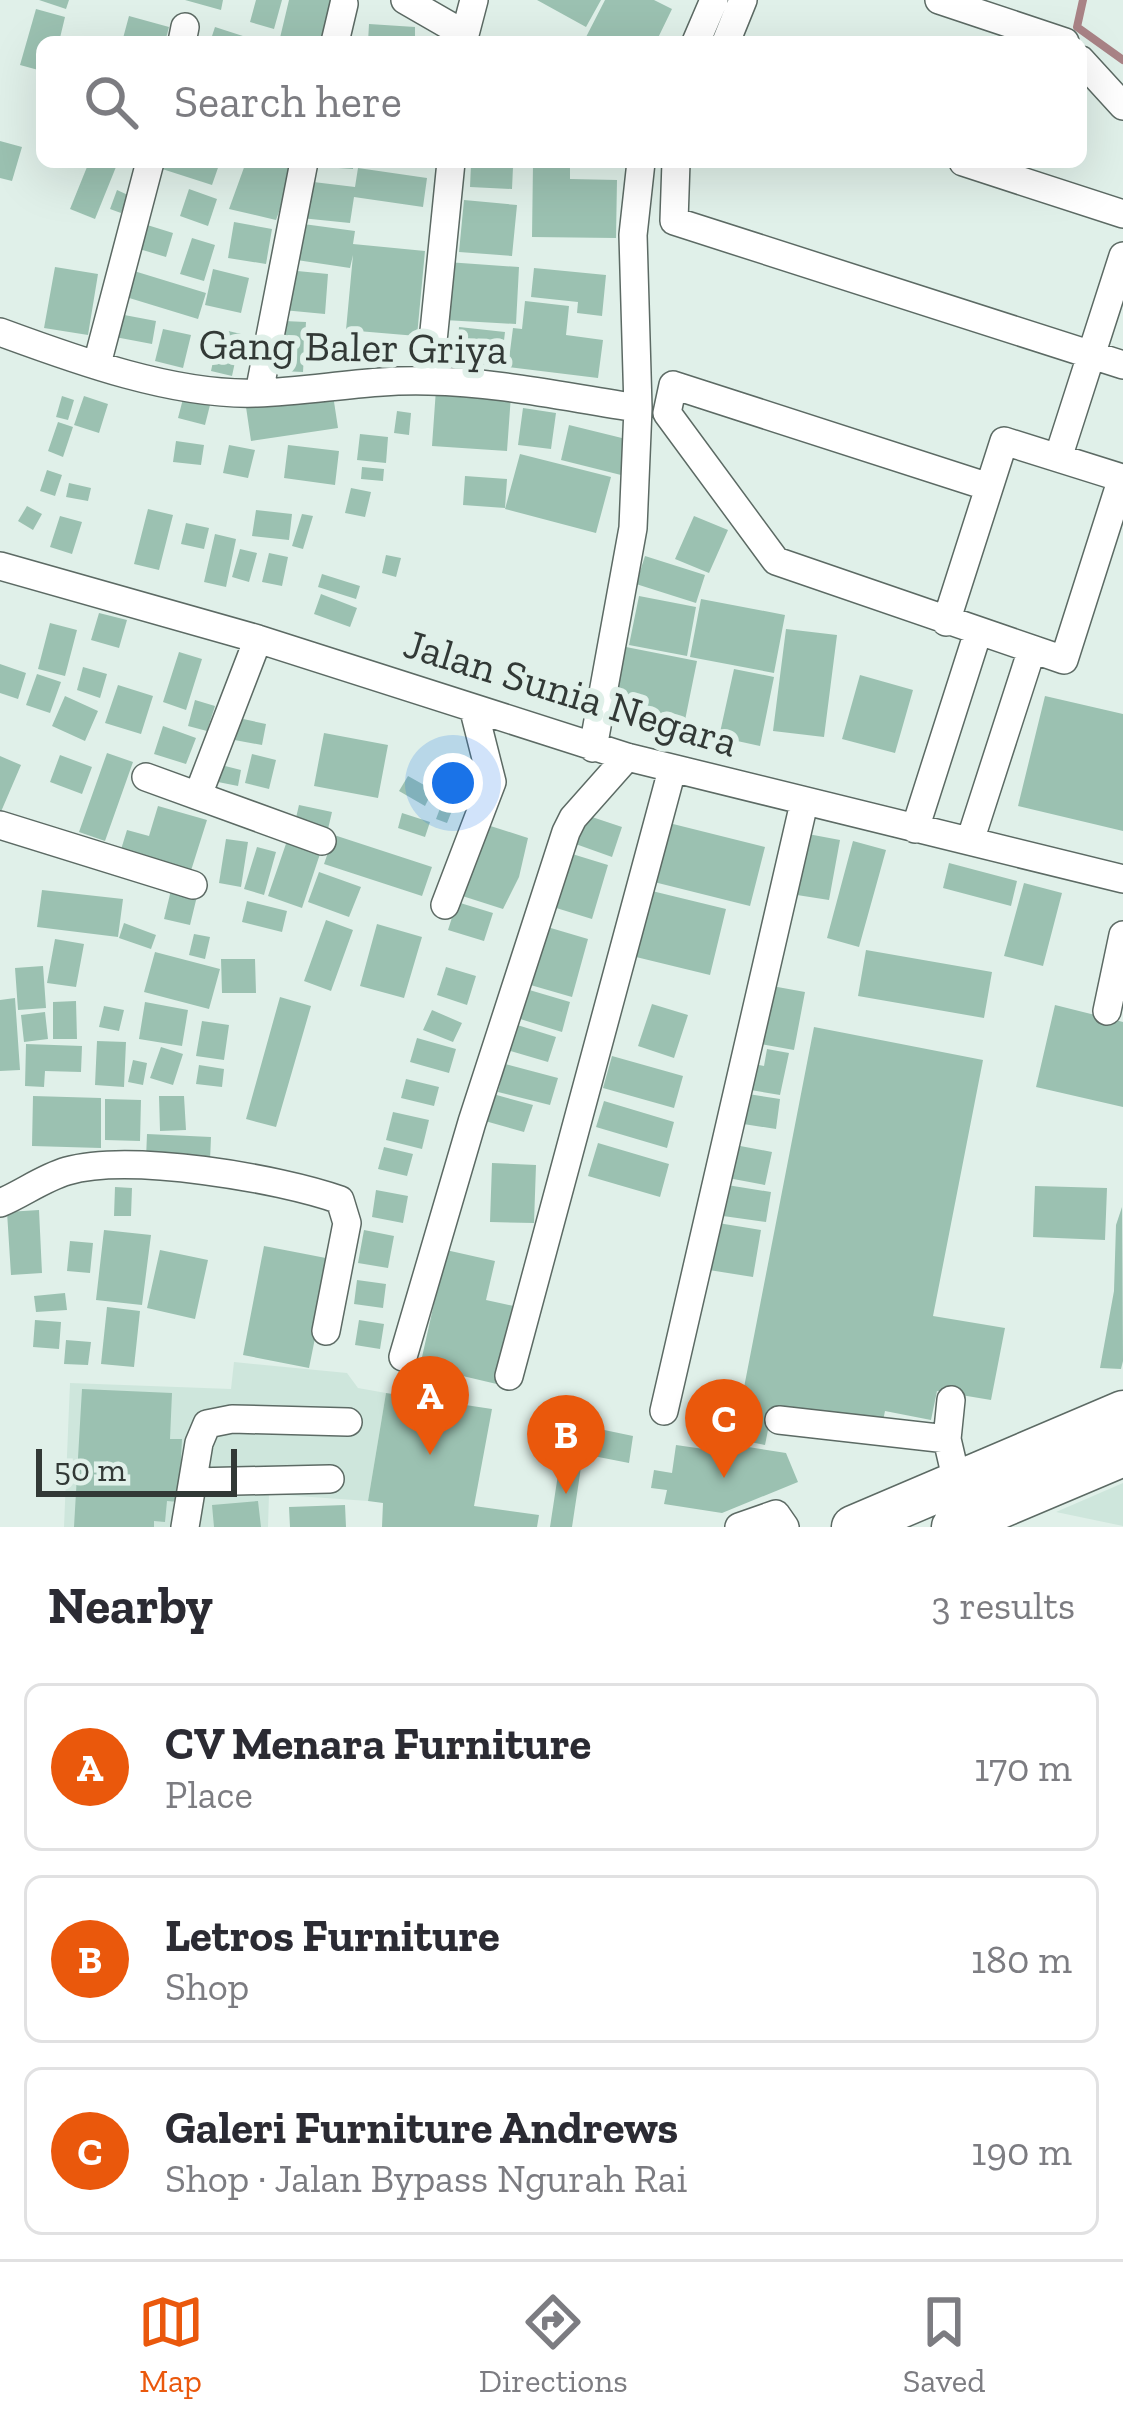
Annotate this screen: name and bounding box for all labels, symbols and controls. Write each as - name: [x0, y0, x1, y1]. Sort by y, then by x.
- search box: [36, 36, 1087, 168]
- icon: search: [78, 69, 144, 135]
- text: Search here: [174, 75, 402, 129]
- street label: Gang Baler Griya: [198, 318, 508, 375]
- street label: Jalan Sunia Negara: [398, 618, 744, 767]
- your location: [423, 753, 483, 813]
- pin: A: [391, 1356, 469, 1455]
- pin: C: [685, 1379, 763, 1478]
- pin: B: [527, 1395, 605, 1494]
- scale bar: [36, 1443, 237, 1496]
- text: 50 m: [54, 1450, 126, 1489]
- text: Nearby: [48, 1575, 213, 1636]
- text: 3 results: [931, 1582, 1075, 1629]
- text: CV Menara Furniture: [165, 1717, 591, 1771]
- text: A: [77, 1744, 103, 1791]
- text: 170 m: [974, 1744, 1072, 1791]
- text: Place: [165, 1771, 253, 1818]
- text: Letros Furniture: [165, 1909, 500, 1963]
- text: B: [78, 1936, 102, 1983]
- text: 180 m: [971, 1936, 1072, 1983]
- text: Shop: [165, 1963, 249, 2010]
- text: Galeri Furniture Andrews: [165, 2101, 678, 2155]
- text: C: [77, 2128, 103, 2175]
- text: 190 m: [971, 2128, 1072, 2175]
- text: Shop · Jalan Bypass Ngurah Rai: [165, 2155, 687, 2202]
- tab: Map: [138, 2289, 204, 2400]
- tab: Directions: [479, 2289, 628, 2400]
- tab: Saved: [903, 2289, 985, 2400]

